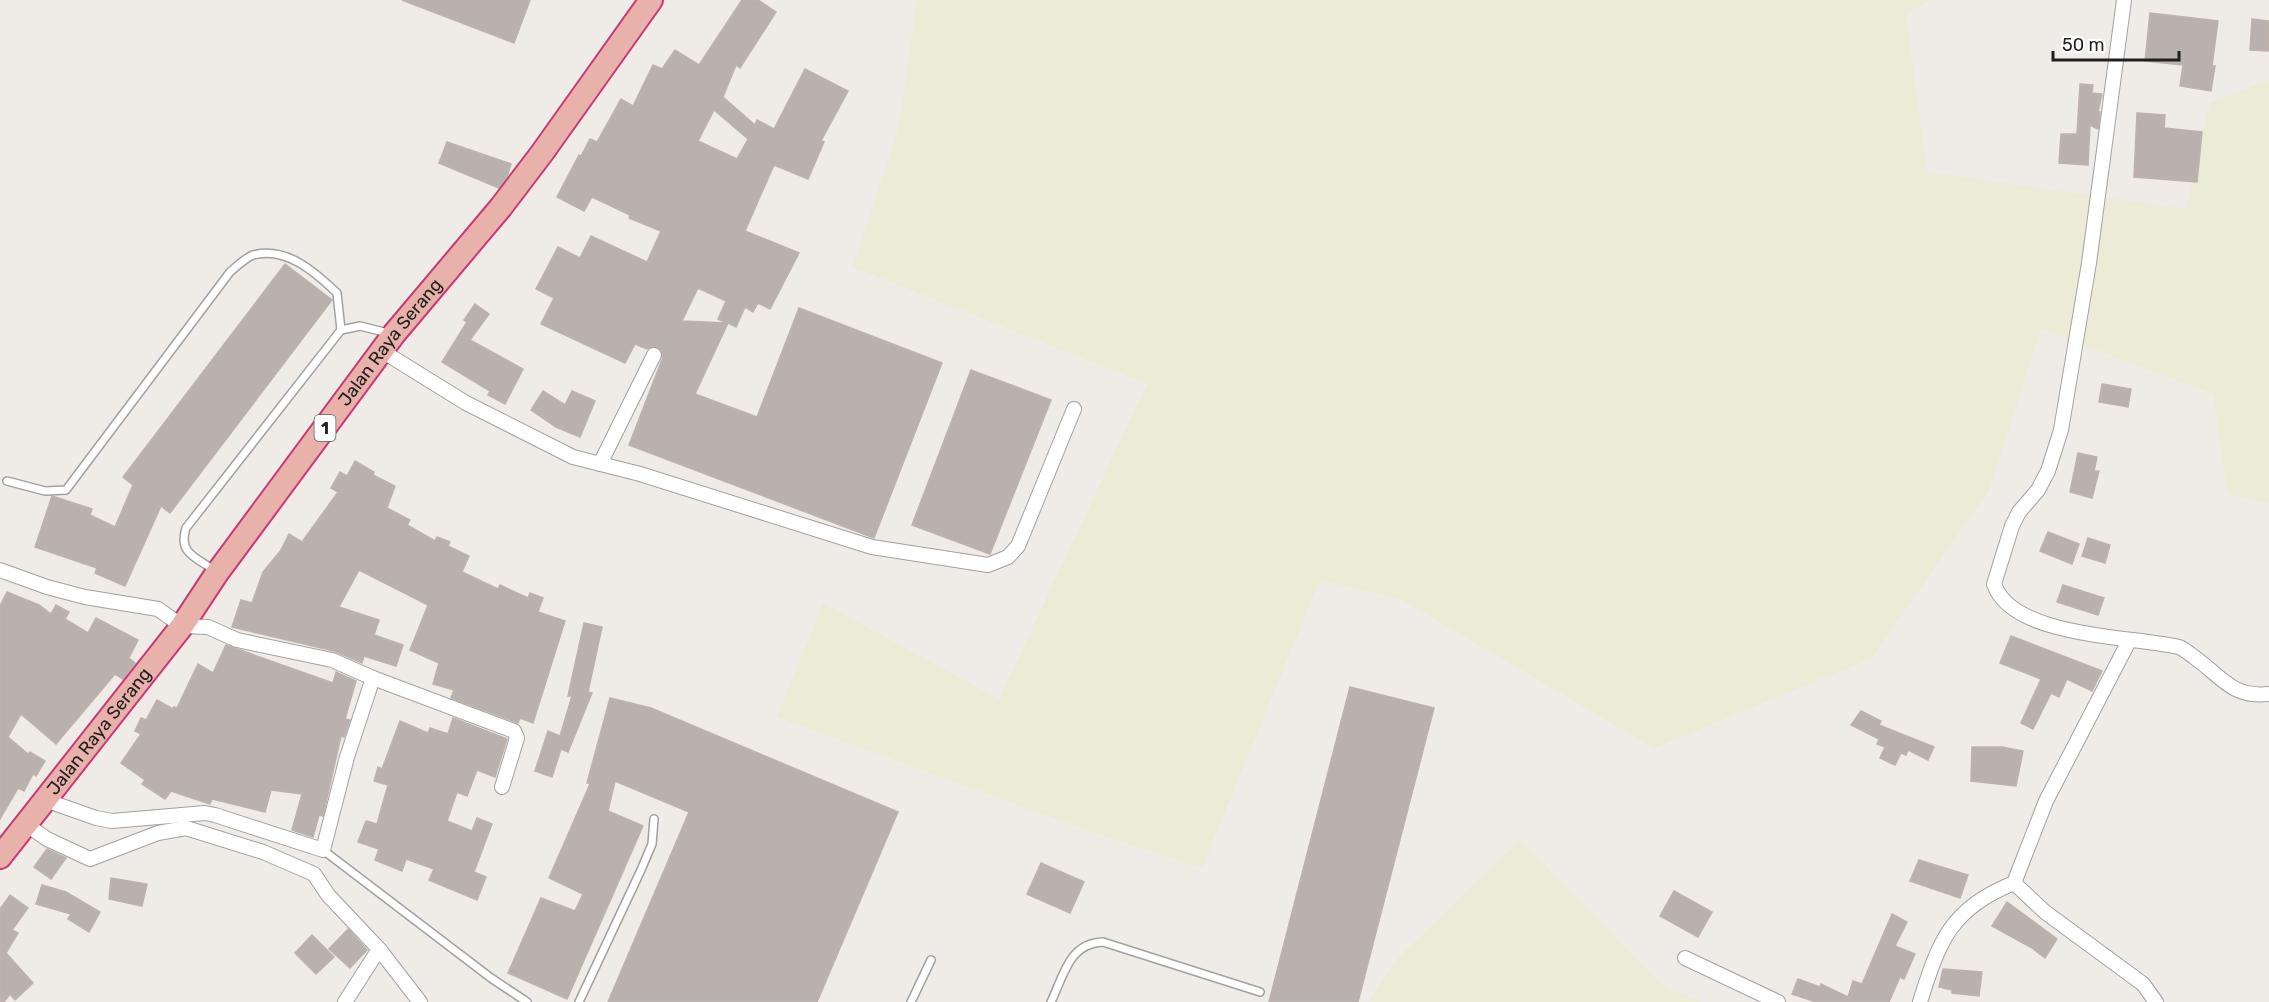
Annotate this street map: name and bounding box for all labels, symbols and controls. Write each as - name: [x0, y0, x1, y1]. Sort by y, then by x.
- scale bar: [2053, 24, 2179, 62]
- text: 50 m: [2062, 34, 2105, 56]
- street label: Jalan Raya Serang: [333, 274, 447, 410]
- road number: 1: [314, 415, 336, 441]
- street label: Jalan Raya Serang: [42, 663, 156, 799]

